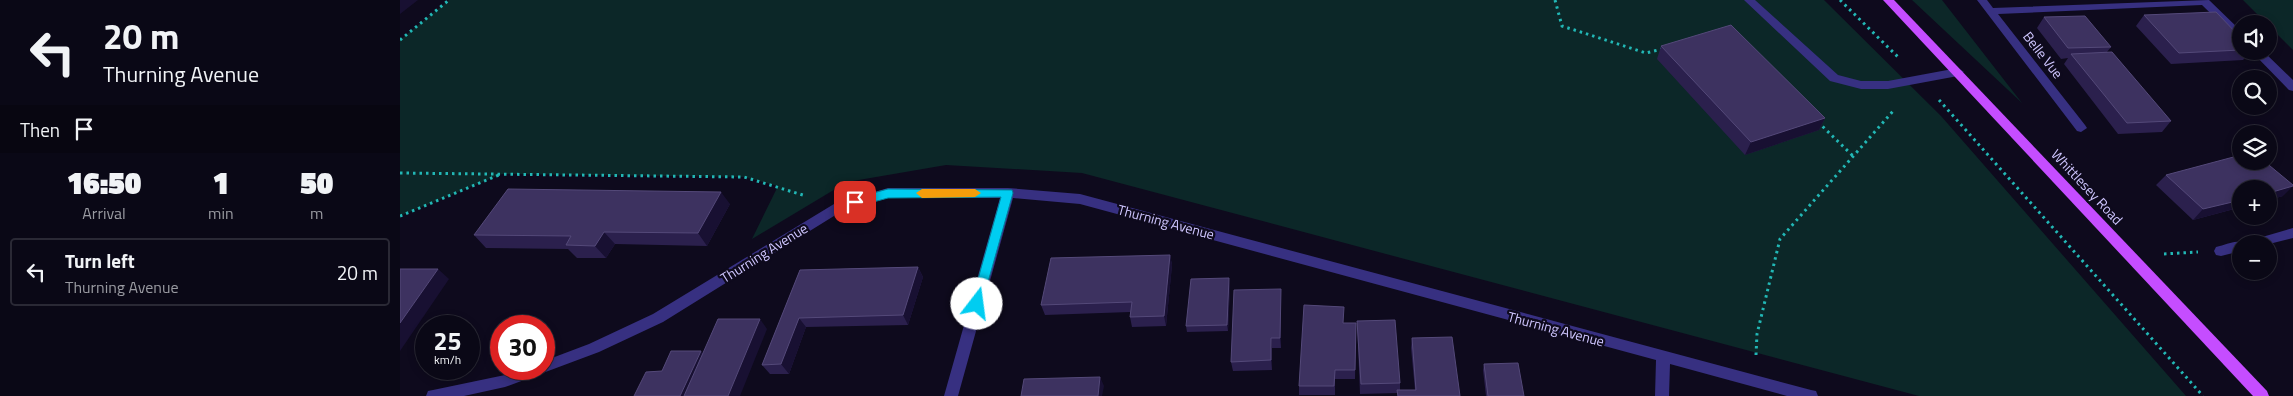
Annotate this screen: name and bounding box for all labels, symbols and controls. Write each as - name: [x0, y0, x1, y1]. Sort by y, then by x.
- text: 20 m: [103, 9, 179, 63]
- map controls: [2232, 15, 2277, 280]
- button: sound: [2232, 15, 2277, 60]
- icon: left: [20, 20, 85, 85]
- street label: Belle Vue: [2018, 27, 2068, 83]
- text: Thurning Avenue: [103, 57, 259, 91]
- button: search: [2232, 70, 2277, 115]
- text: Then: [20, 115, 60, 144]
- icon: arrive: [70, 115, 98, 143]
- button: layers: [2232, 125, 2277, 170]
- street label: Whittlesey Road: [2047, 144, 2128, 229]
- text: 16:50: [67, 160, 141, 206]
- text: 1: [213, 160, 229, 206]
- text: 50: [300, 160, 333, 206]
- button: +: [2232, 180, 2277, 225]
- pin: [834, 181, 876, 223]
- icon: arrive: [841, 188, 869, 216]
- street label: Thurning Avenue: [1115, 199, 1217, 245]
- text: Arrival: [82, 201, 126, 225]
- text: min: [208, 201, 234, 225]
- text: m: [310, 201, 323, 225]
- street label: Thurning Avenue: [716, 217, 811, 288]
- button: −: [2232, 235, 2277, 280]
- text: Turn left: [65, 246, 135, 275]
- icon: left: [22, 258, 50, 286]
- text: 20 m: [337, 258, 378, 287]
- text: Thurning Avenue: [65, 275, 179, 299]
- position arrow: [950, 277, 1002, 329]
- street label: Thurning Avenue: [1505, 306, 1607, 352]
- speed limit sign: 30: [490, 315, 555, 380]
- text: 25: [433, 322, 462, 360]
- text: km/h: [434, 350, 461, 369]

